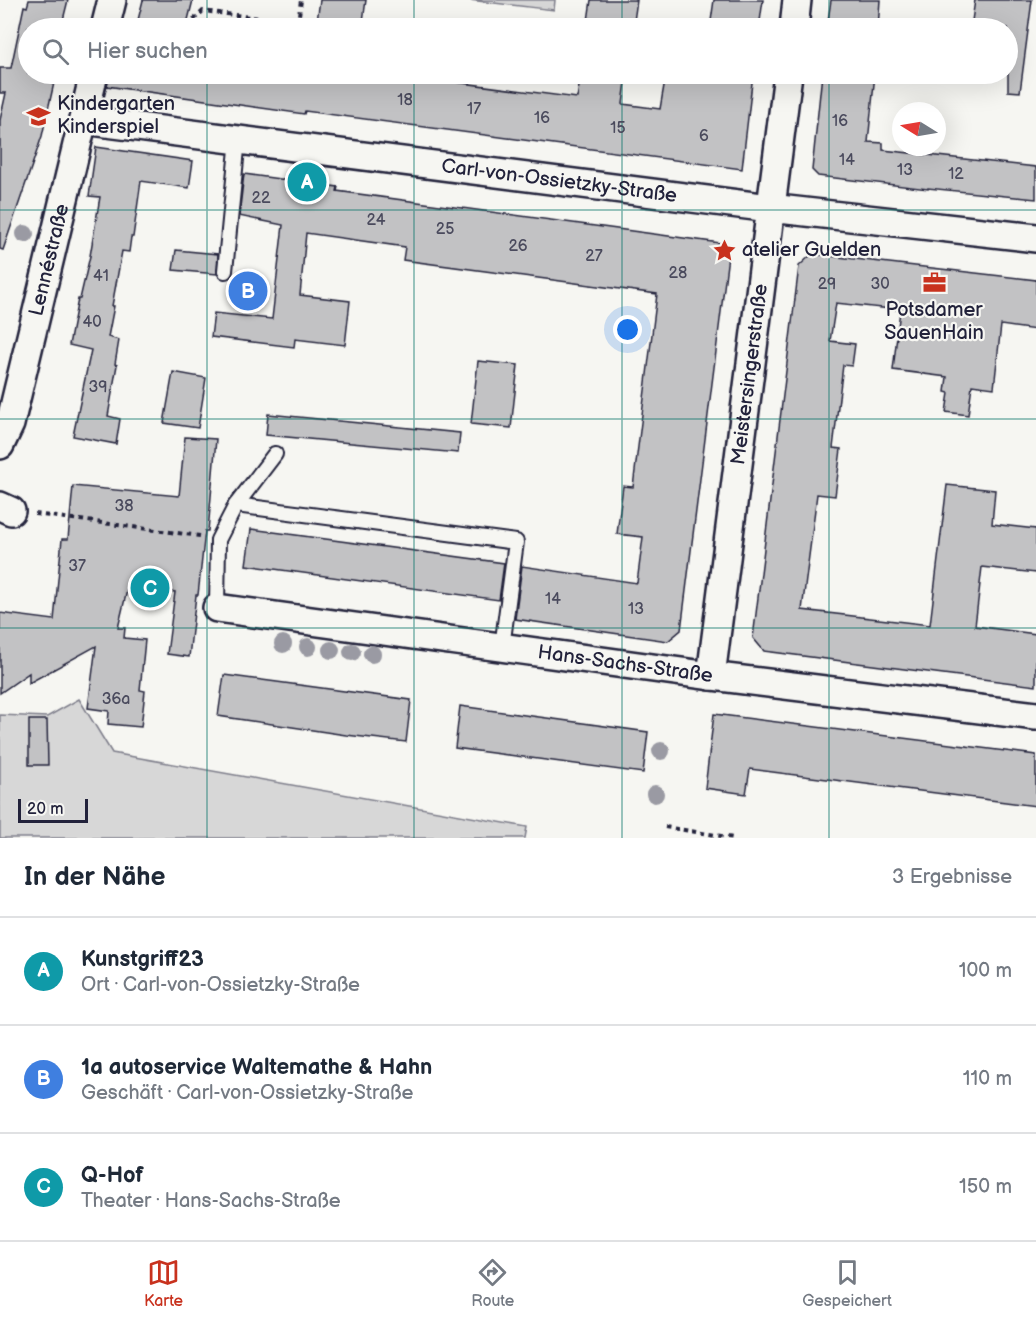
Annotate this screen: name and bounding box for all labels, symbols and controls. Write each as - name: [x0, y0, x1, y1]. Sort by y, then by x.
- search box: [18, 18, 1018, 84]
- icon: search: [39, 35, 72, 68]
- text: Hier suchen: [87, 38, 208, 65]
- house number: 18: [397, 91, 413, 110]
- place label: Kindergarten Kinderspiel: [57, 92, 175, 139]
- house number: 17: [467, 100, 481, 119]
- north arrow: [892, 102, 946, 156]
- school or university icon: Kindergarten Kinderspiel: [26, 103, 52, 129]
- house number: 16: [534, 109, 550, 128]
- house number: 16: [832, 112, 848, 131]
- house number: 15: [610, 119, 626, 138]
- house number: 6: [699, 127, 709, 146]
- house number: 14: [839, 151, 855, 170]
- street label: Carl-von-Ossietzky-Straße: [440, 154, 678, 208]
- pin: A: [288, 160, 326, 204]
- house number: 13: [897, 161, 913, 180]
- house number: 12: [948, 165, 964, 184]
- house number: 22: [252, 189, 271, 208]
- street label: Lennéstraße: [24, 201, 74, 318]
- house number: 24: [367, 211, 386, 230]
- house number: 25: [436, 220, 454, 239]
- house number: 26: [508, 237, 528, 256]
- place icon: atelier Guelden: [711, 237, 737, 263]
- place label: atelier Guelden: [742, 238, 881, 262]
- house number: 27: [585, 247, 603, 266]
- house number: 28: [669, 264, 687, 283]
- house number: 41: [93, 267, 109, 286]
- pin: B: [228, 268, 268, 314]
- office icon: Potsdamer SauenHain: [921, 269, 947, 295]
- house number: 29: [818, 275, 836, 294]
- house number: 30: [870, 275, 890, 294]
- street label: Meistersingerstraße: [726, 282, 773, 466]
- place label: Potsdamer SauenHain: [884, 298, 984, 345]
- house number: 40: [82, 313, 102, 332]
- your location: [613, 315, 642, 344]
- house number: 39: [88, 378, 108, 397]
- house number: 38: [114, 497, 134, 516]
- house number: 37: [68, 557, 86, 576]
- pin: C: [130, 566, 170, 610]
- house number: 14: [545, 590, 561, 609]
- house number: 13: [628, 600, 644, 619]
- street label: Hans-Sachs-Straße: [536, 640, 714, 688]
- house number: 36a: [102, 690, 130, 709]
- scale bar: [18, 796, 88, 824]
- text: 20 m: [27, 800, 63, 819]
- text: In der Nähe: [24, 862, 166, 893]
- text: 3 Ergebnisse: [892, 865, 1012, 889]
- text: Kunstgriff23: [81, 946, 204, 973]
- text: A: [37, 959, 50, 983]
- text: 100 m: [959, 959, 1012, 983]
- text: Ort · Carl-von-Ossietzky-Straße: [81, 973, 360, 997]
- text: 1a autoservice Waltemathe & Hahn: [81, 1054, 432, 1081]
- text: B: [36, 1067, 51, 1091]
- text: 110 m: [963, 1067, 1012, 1091]
- text: Geschäft · Carl-von-Ossietzky-Straße: [81, 1081, 413, 1105]
- text: Q-Hof: [81, 1162, 143, 1189]
- text: C: [36, 1175, 51, 1199]
- text: 150 m: [959, 1175, 1012, 1199]
- text: Theater · Hans-Sachs-Straße: [81, 1189, 341, 1213]
- tab: Karte: [144, 1256, 183, 1311]
- tab: Route: [471, 1256, 514, 1311]
- tab: Gespeichert: [802, 1256, 892, 1311]

